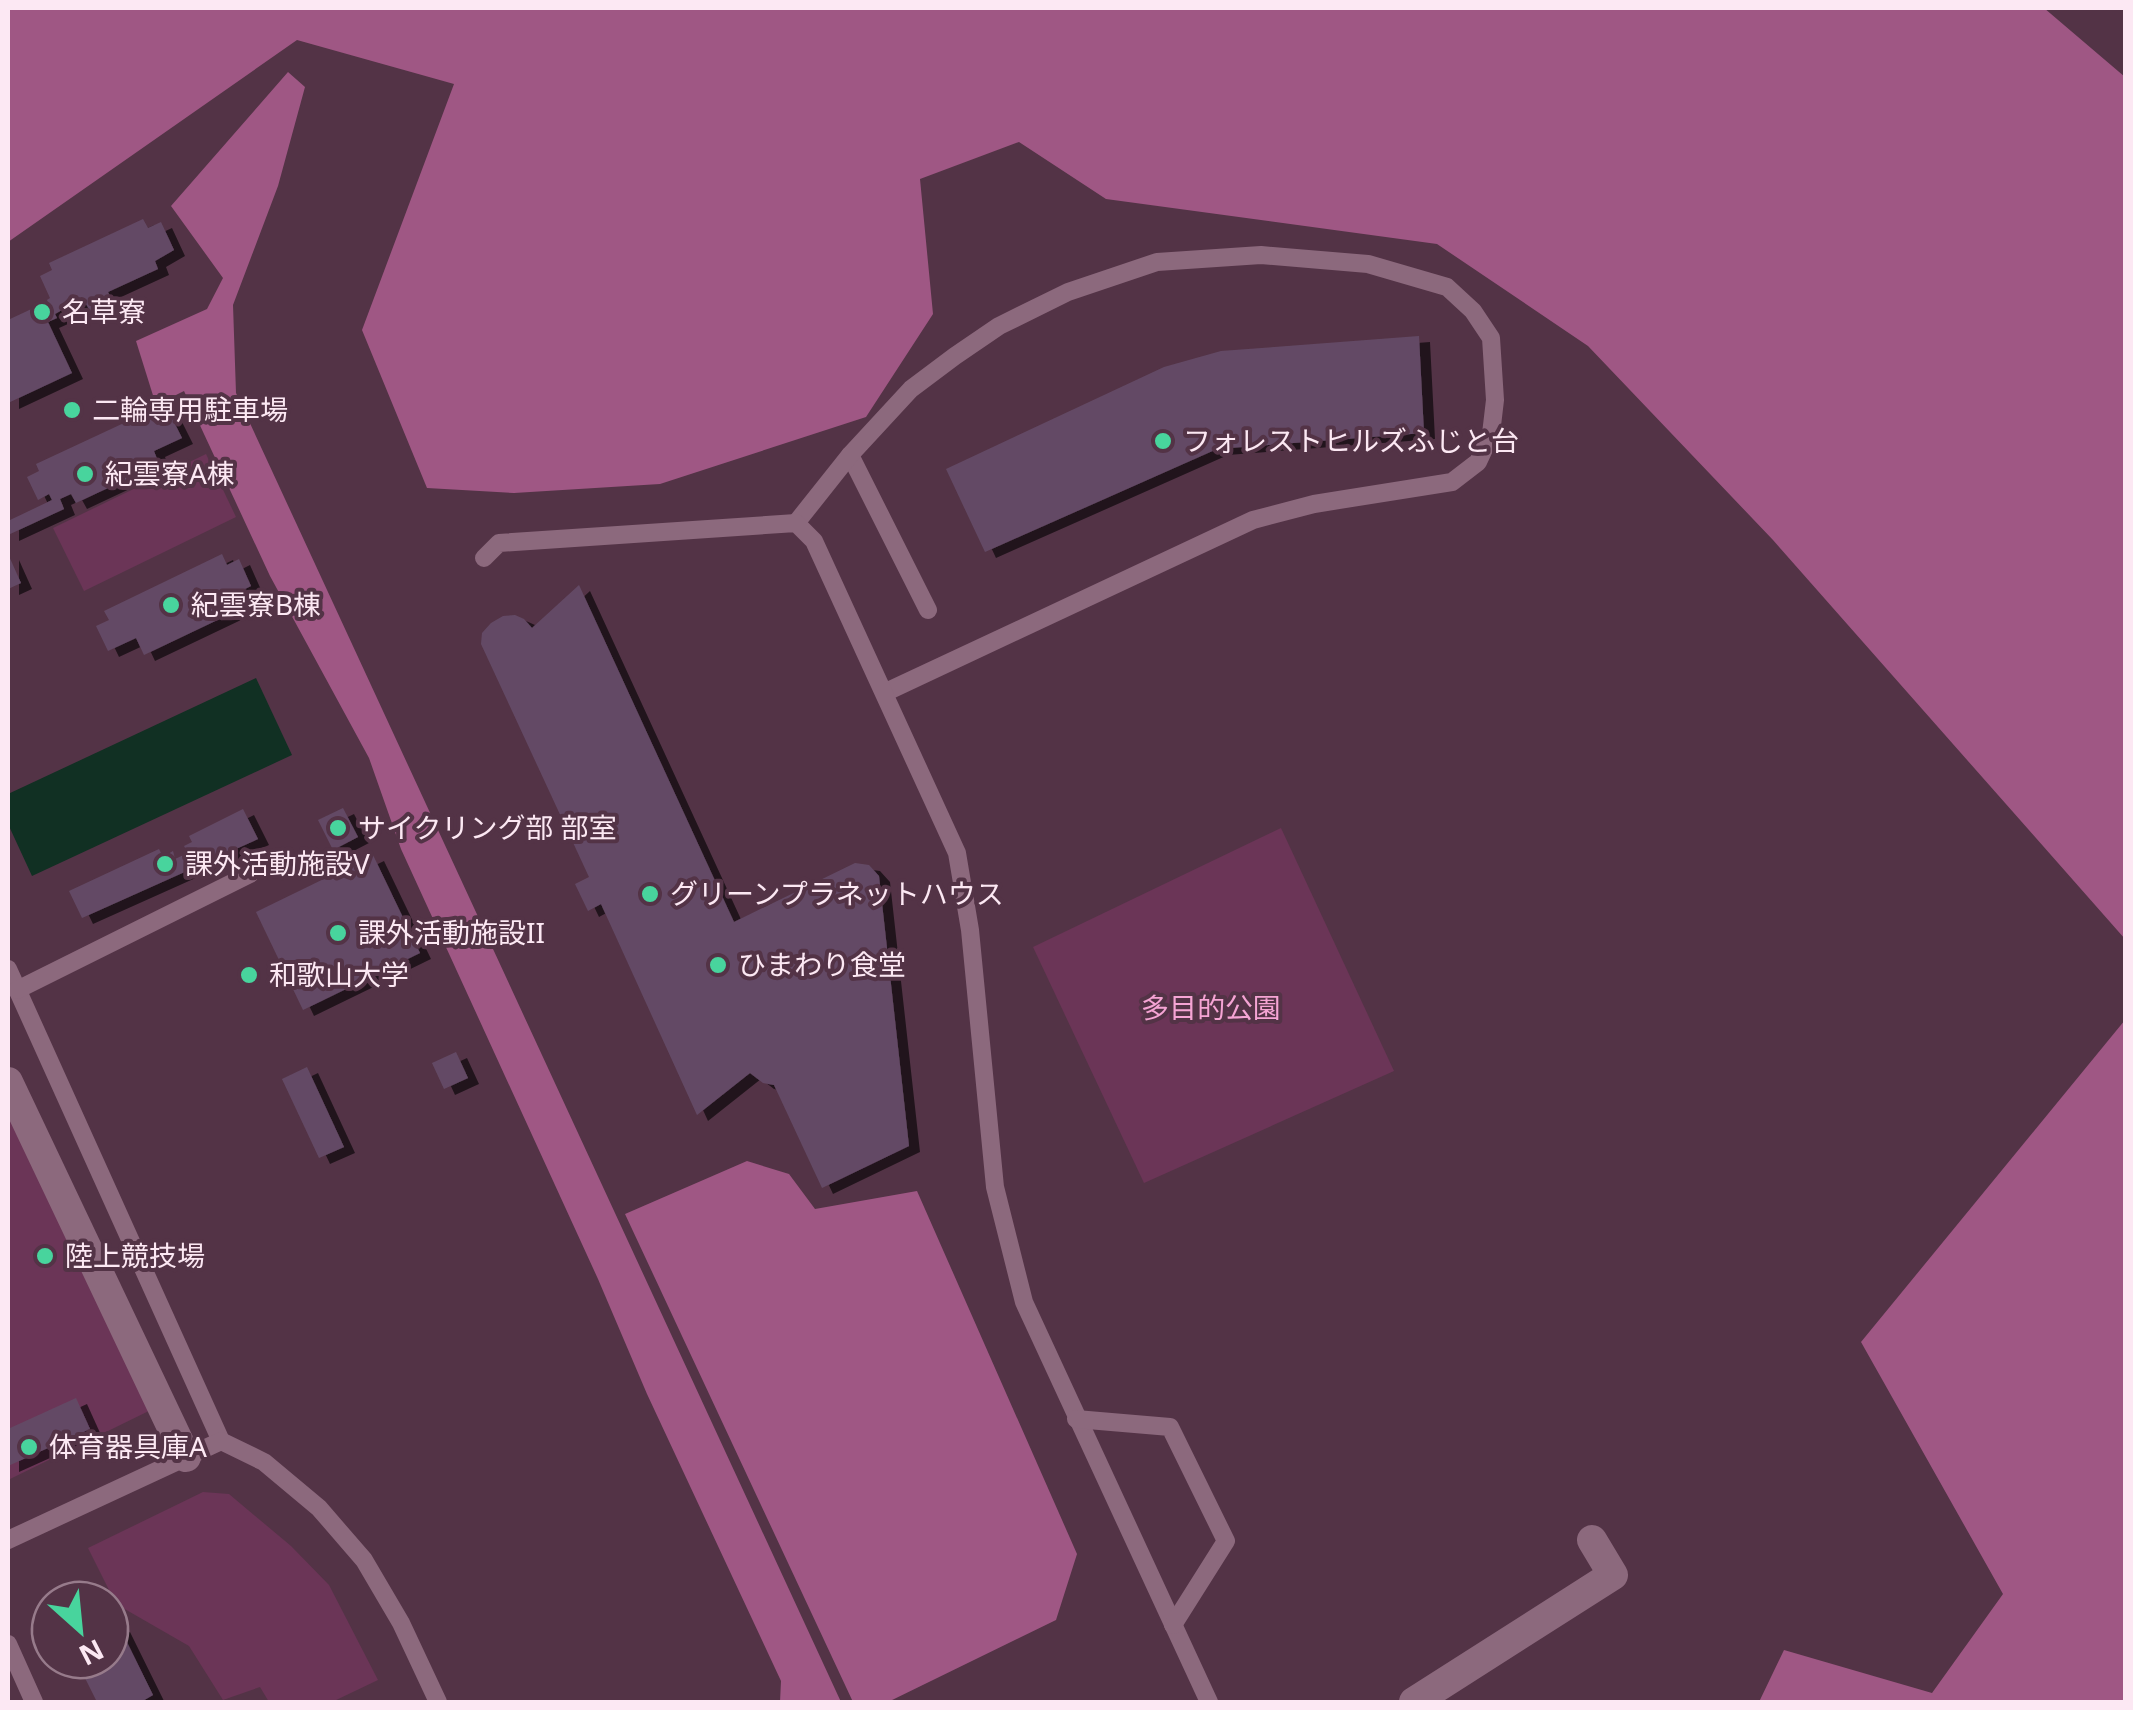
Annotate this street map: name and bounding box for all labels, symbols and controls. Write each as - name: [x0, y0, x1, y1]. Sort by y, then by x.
- place label: 名草寮: [62, 292, 146, 330]
- marker: 名草寮: [31, 301, 53, 323]
- place label: 二輪専用駐車場: [92, 390, 288, 428]
- marker: 二輪専用駐車場: [61, 399, 83, 421]
- place label: フォレストヒルズふじと台: [1183, 421, 1519, 459]
- marker: フォレストヒルズふじと台: [1152, 430, 1174, 452]
- place label: 紀雲寮A棟: [105, 454, 235, 492]
- marker: 紀雲寮A棟: [74, 463, 96, 485]
- place label: 紀雲寮B棟: [191, 585, 321, 623]
- marker: 紀雲寮B棟: [160, 594, 182, 616]
- place label: サイクリング部 部室: [358, 808, 617, 846]
- marker: サイクリング部 部室: [327, 817, 349, 839]
- place label: 課外活動施設V: [185, 844, 370, 882]
- marker: 課外活動施設V: [154, 853, 176, 875]
- place label: グリーンプラネットハウス: [670, 874, 1004, 912]
- marker: グリーンプラネットハウス: [639, 883, 661, 905]
- place label: 課外活動施設II: [358, 913, 545, 951]
- marker: 課外活動施設II: [327, 922, 349, 944]
- place label: ひまわり食堂: [738, 945, 906, 983]
- marker: ひまわり食堂: [707, 954, 729, 976]
- place label: 和歌山大学: [269, 955, 409, 993]
- marker: 和歌山大学: [238, 964, 260, 986]
- park label: 多目的公園: [1141, 988, 1281, 1026]
- place label: 陸上競技場: [65, 1236, 205, 1274]
- marker: 陸上競技場: [34, 1245, 56, 1267]
- place label: 体育器具庫A: [49, 1427, 207, 1465]
- marker: 体育器具庫A: [18, 1436, 40, 1458]
- north arrow: [30, 1580, 130, 1680]
- text: N: [73, 1631, 111, 1675]

